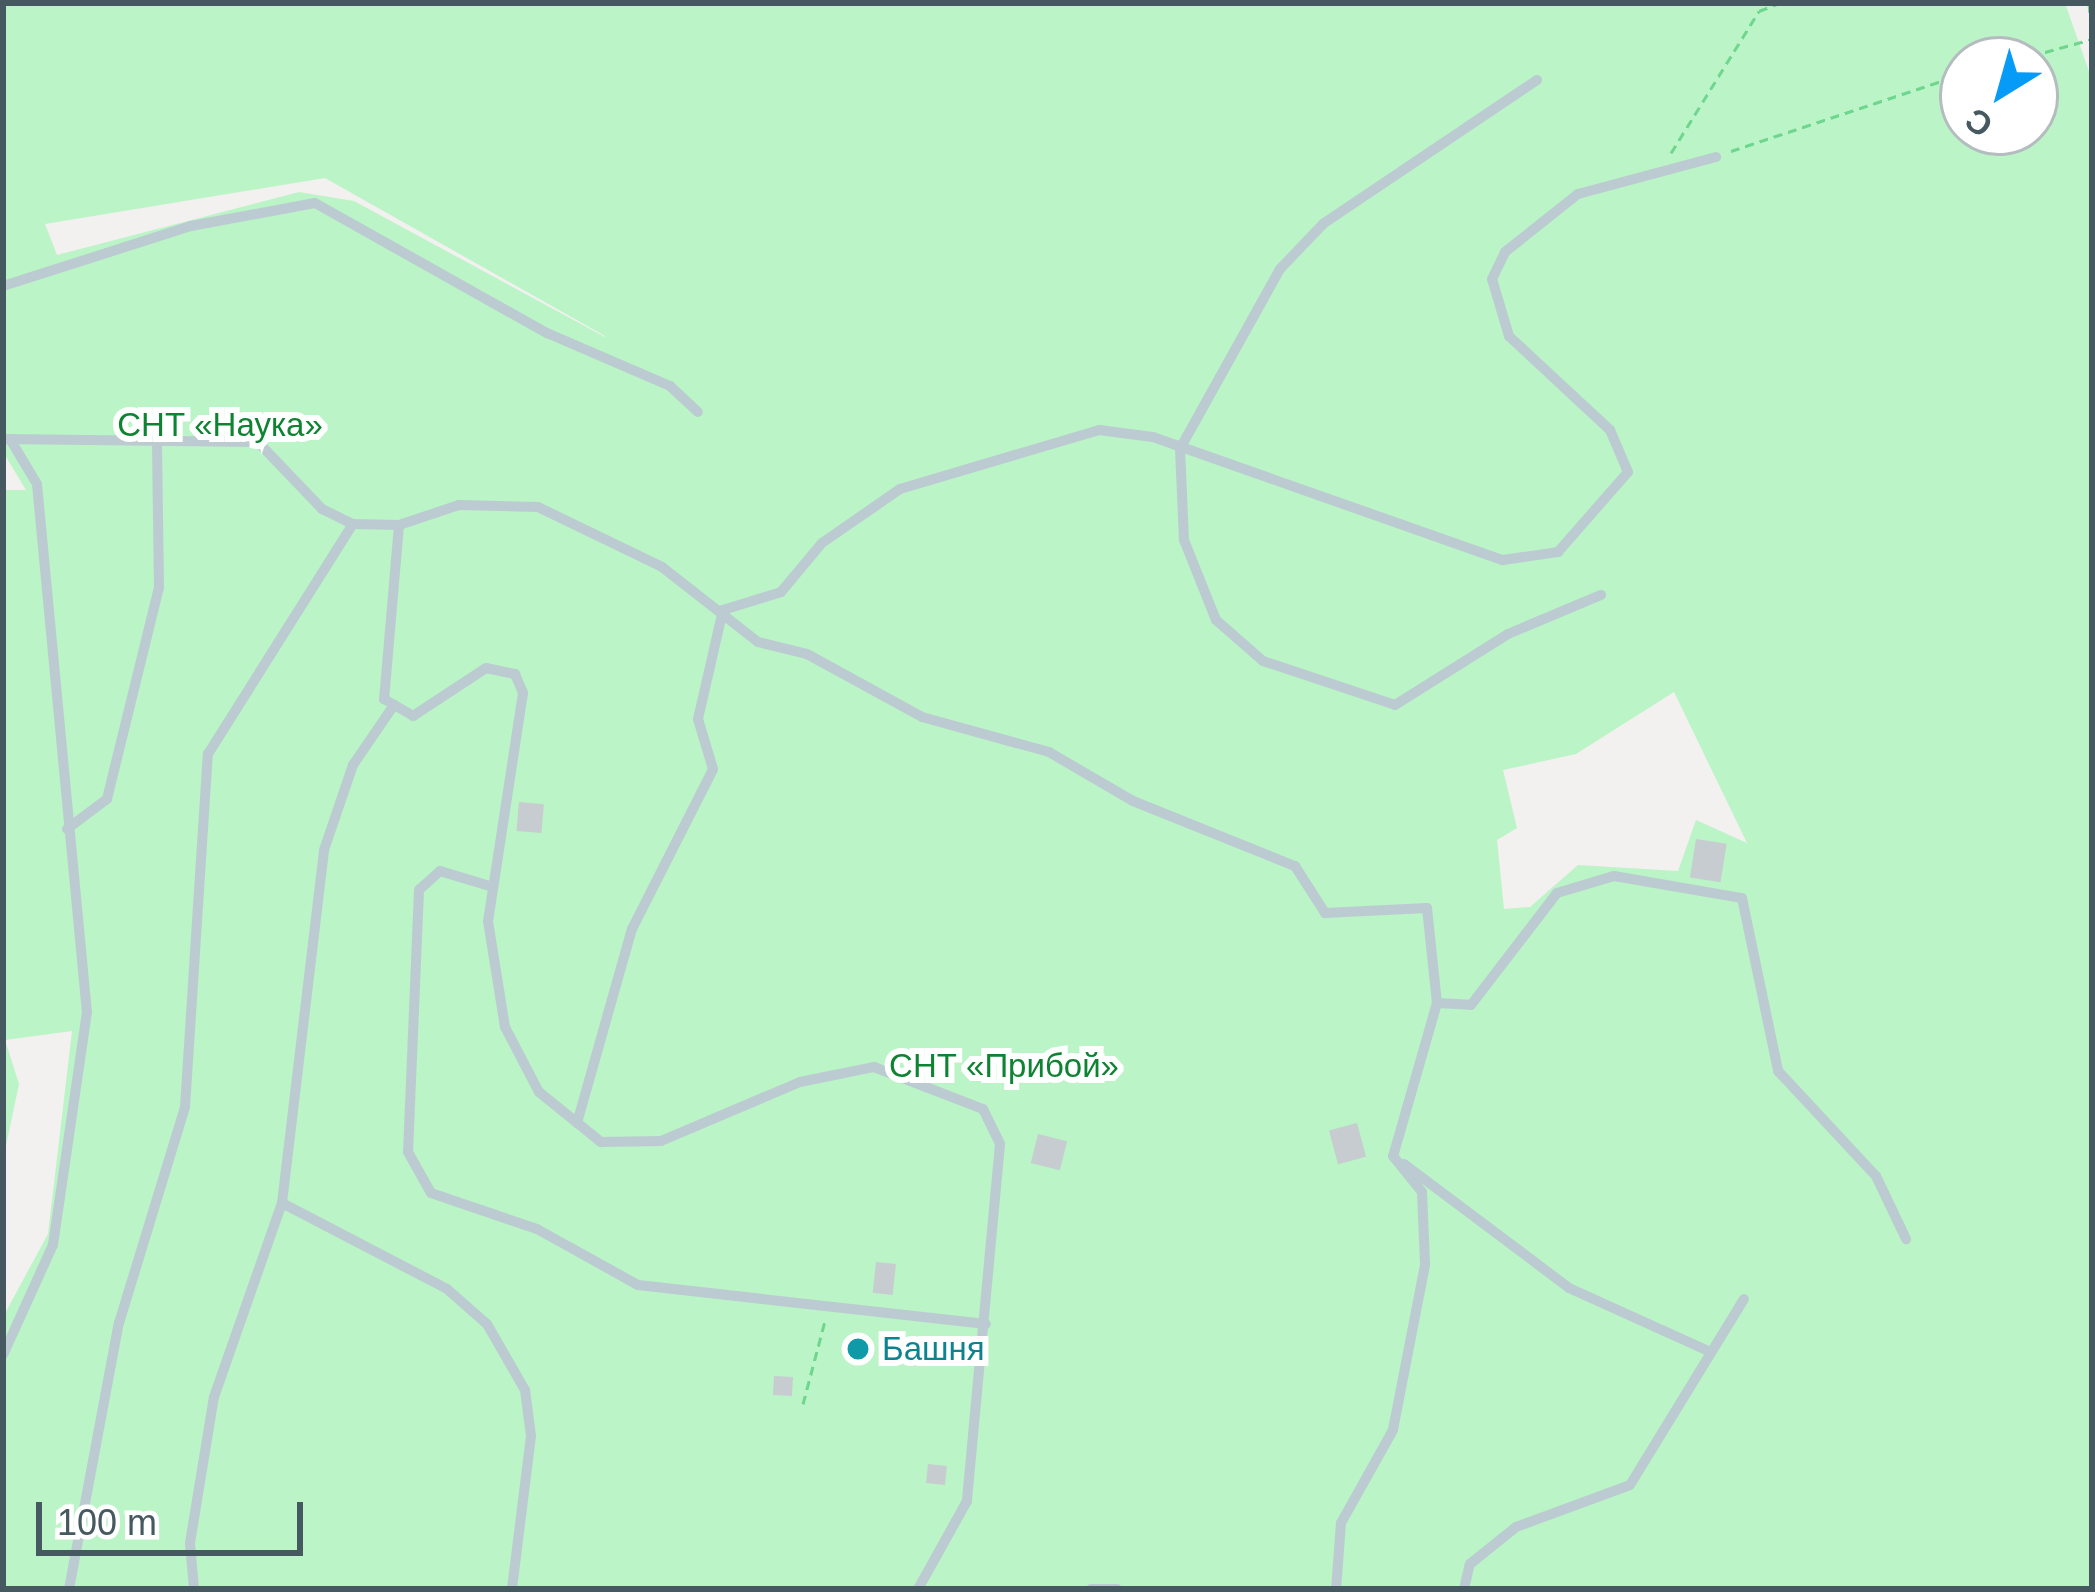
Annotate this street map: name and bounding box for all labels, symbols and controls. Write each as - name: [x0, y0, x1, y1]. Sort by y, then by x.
- north arrow: [1939, 36, 2059, 156]
- text: С: [1958, 101, 1999, 145]
- park label: СНТ «Наука»: [117, 405, 323, 445]
- park label: СНТ «Прибой»: [889, 1046, 1119, 1086]
- place label: Башня: [882, 1329, 985, 1369]
- marker: Башня: [845, 1336, 871, 1362]
- scale bar: [42, 1478, 309, 1552]
- text: 100 m: [57, 1502, 157, 1543]

